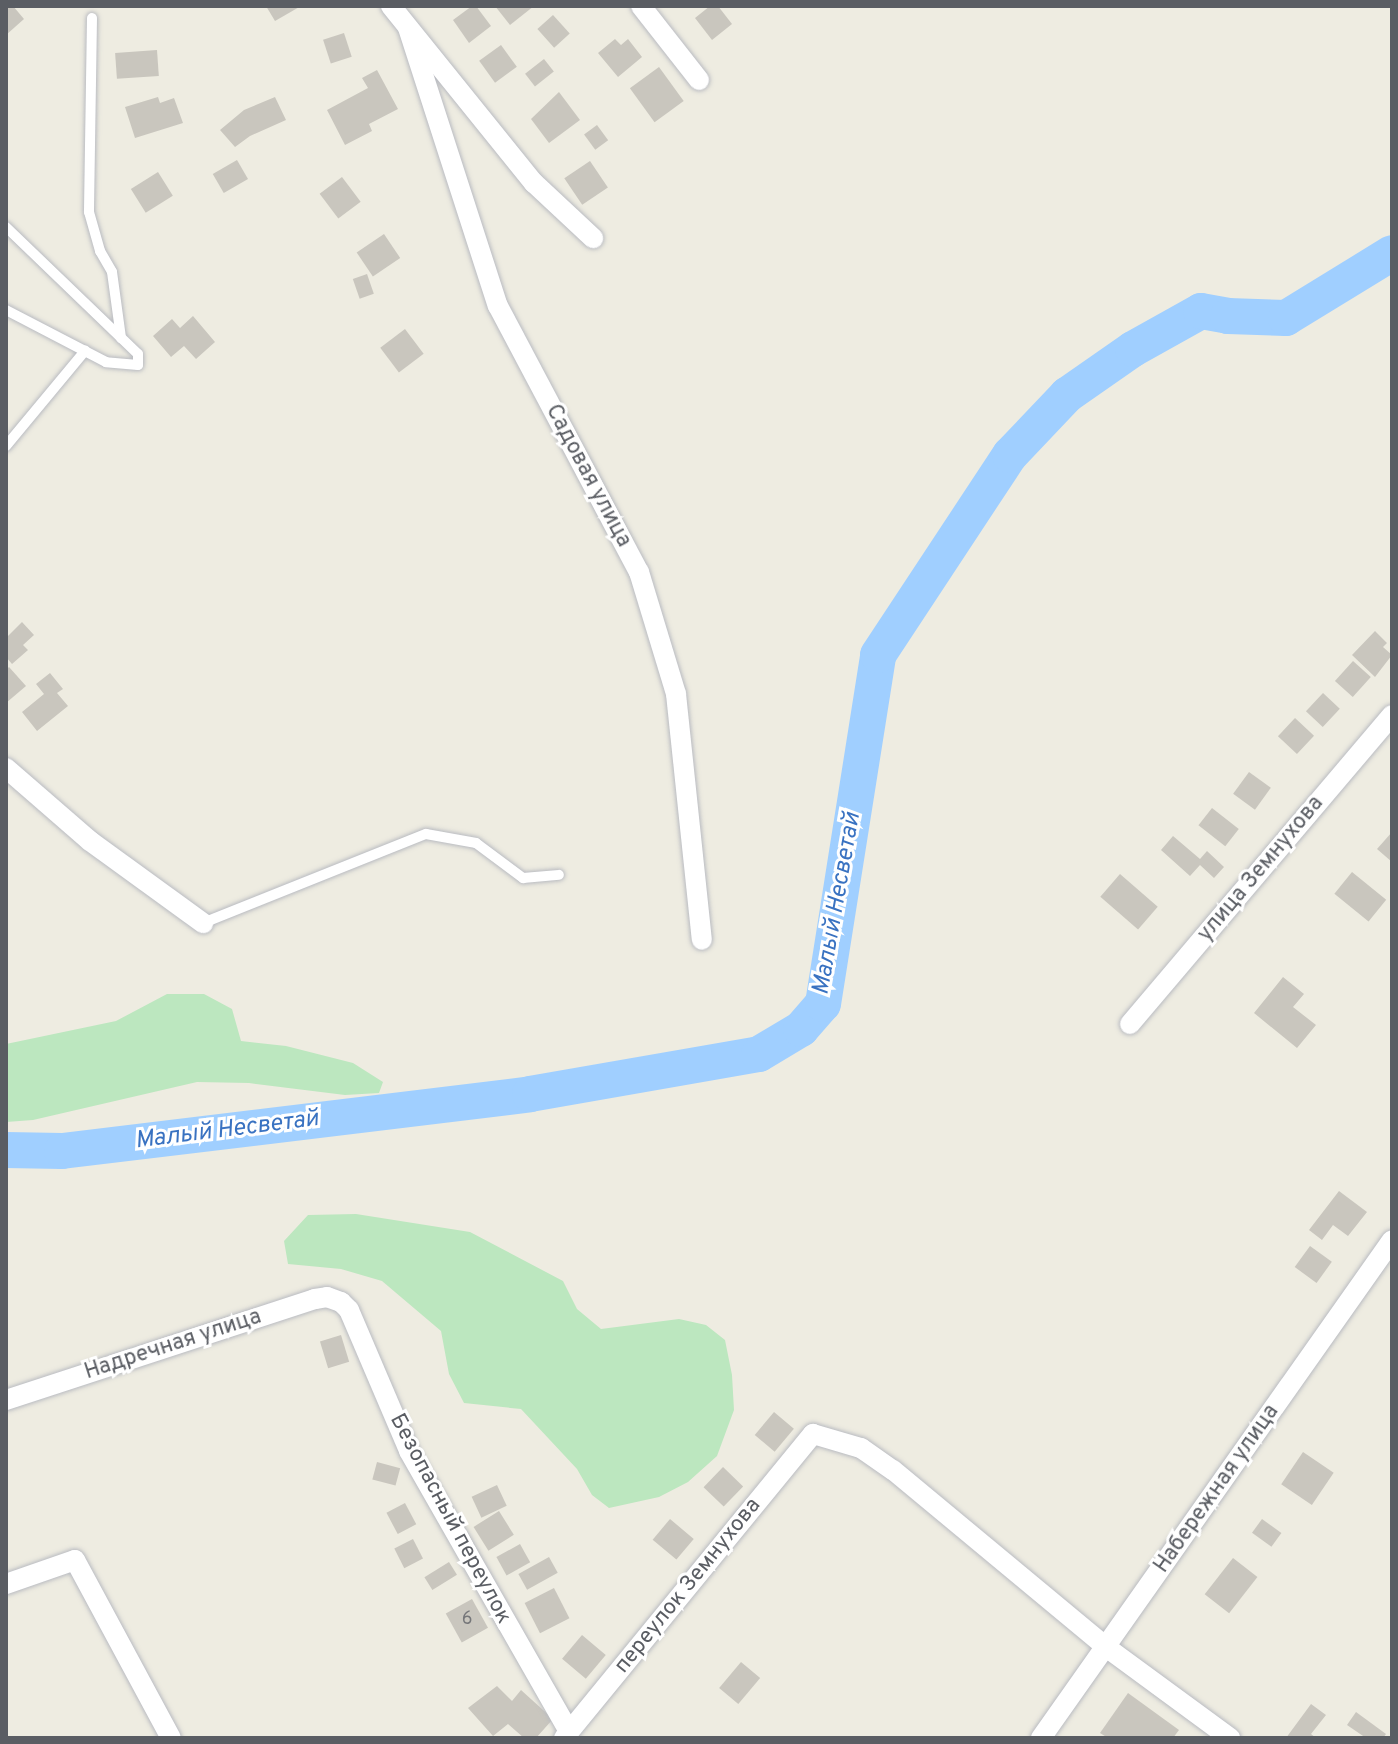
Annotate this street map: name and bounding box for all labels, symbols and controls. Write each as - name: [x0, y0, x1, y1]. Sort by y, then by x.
- street label: Садовая улица: [539, 400, 637, 552]
- street label: улица Земнухова: [1192, 791, 1330, 947]
- water label: Малый Несветай: [808, 811, 868, 997]
- water label: Малый Несветай: [134, 1105, 320, 1157]
- street label: Надречная улица: [81, 1304, 265, 1386]
- street label: Набережная улица: [1149, 1400, 1285, 1578]
- street label: Безопасный переулок: [383, 1409, 517, 1629]
- street label: переулок Земнухова: [609, 1493, 767, 1679]
- house number: 6: [462, 1609, 472, 1631]

